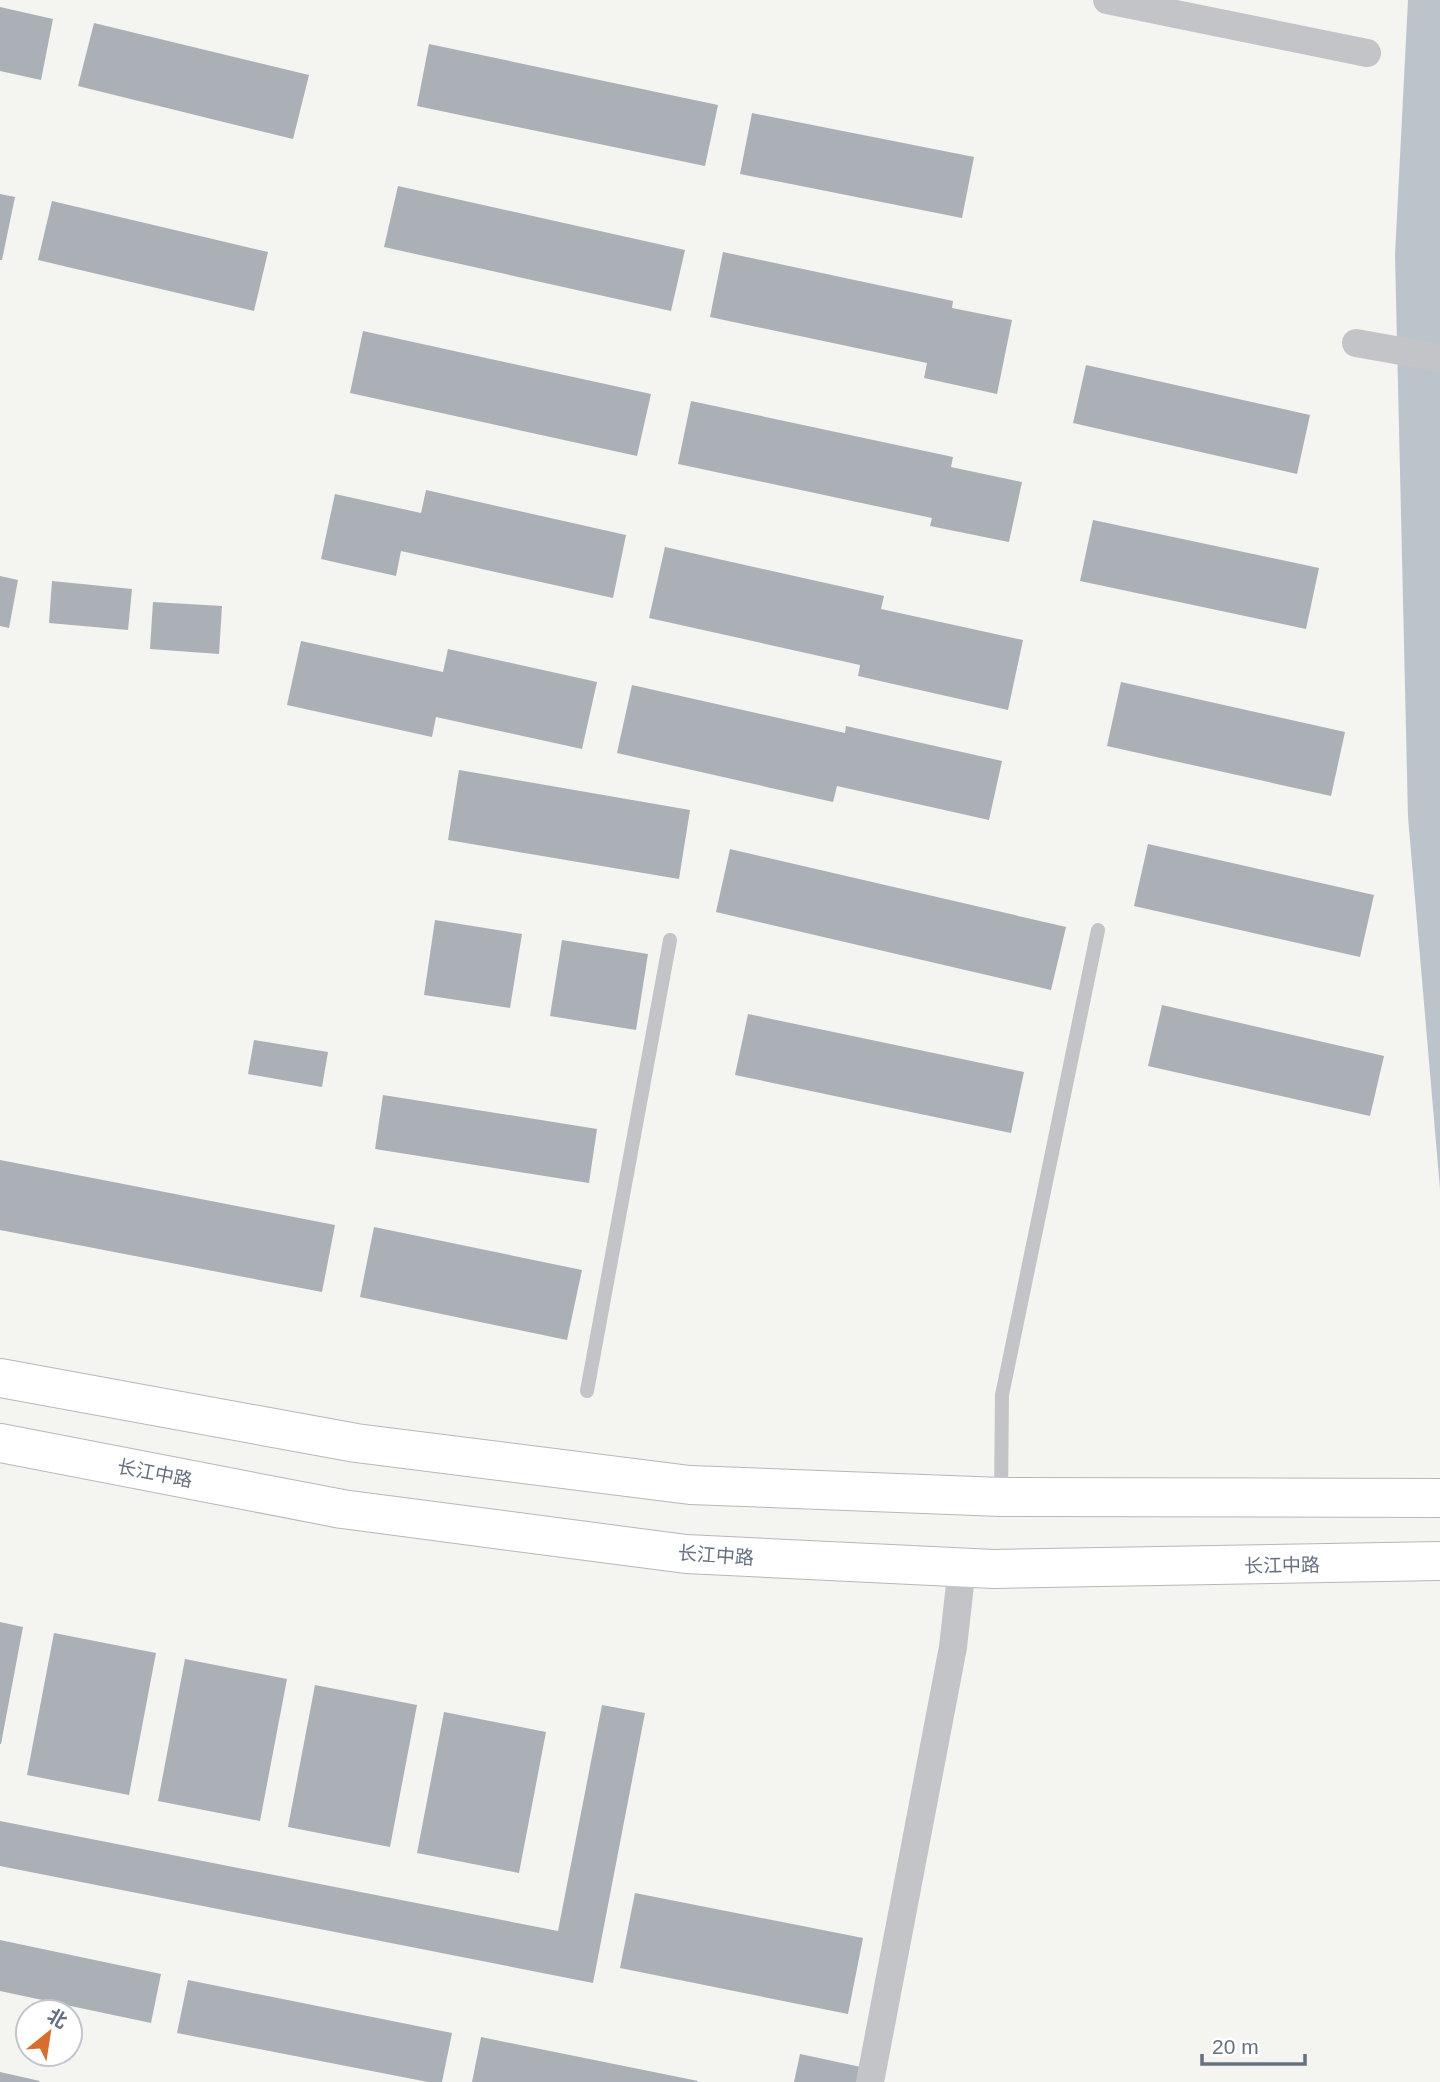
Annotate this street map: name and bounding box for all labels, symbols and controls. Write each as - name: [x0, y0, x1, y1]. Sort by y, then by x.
- street label: 长江中路: [116, 1456, 194, 1491]
- street label: 长江中路: [677, 1542, 755, 1569]
- street label: 长江中路: [1244, 1554, 1320, 1577]
- north arrow: [14, 1998, 84, 2068]
- text: 北: [44, 2005, 71, 2033]
- scale bar: [1202, 2022, 1305, 2066]
- text: 20 m: [1212, 2035, 1259, 2058]

